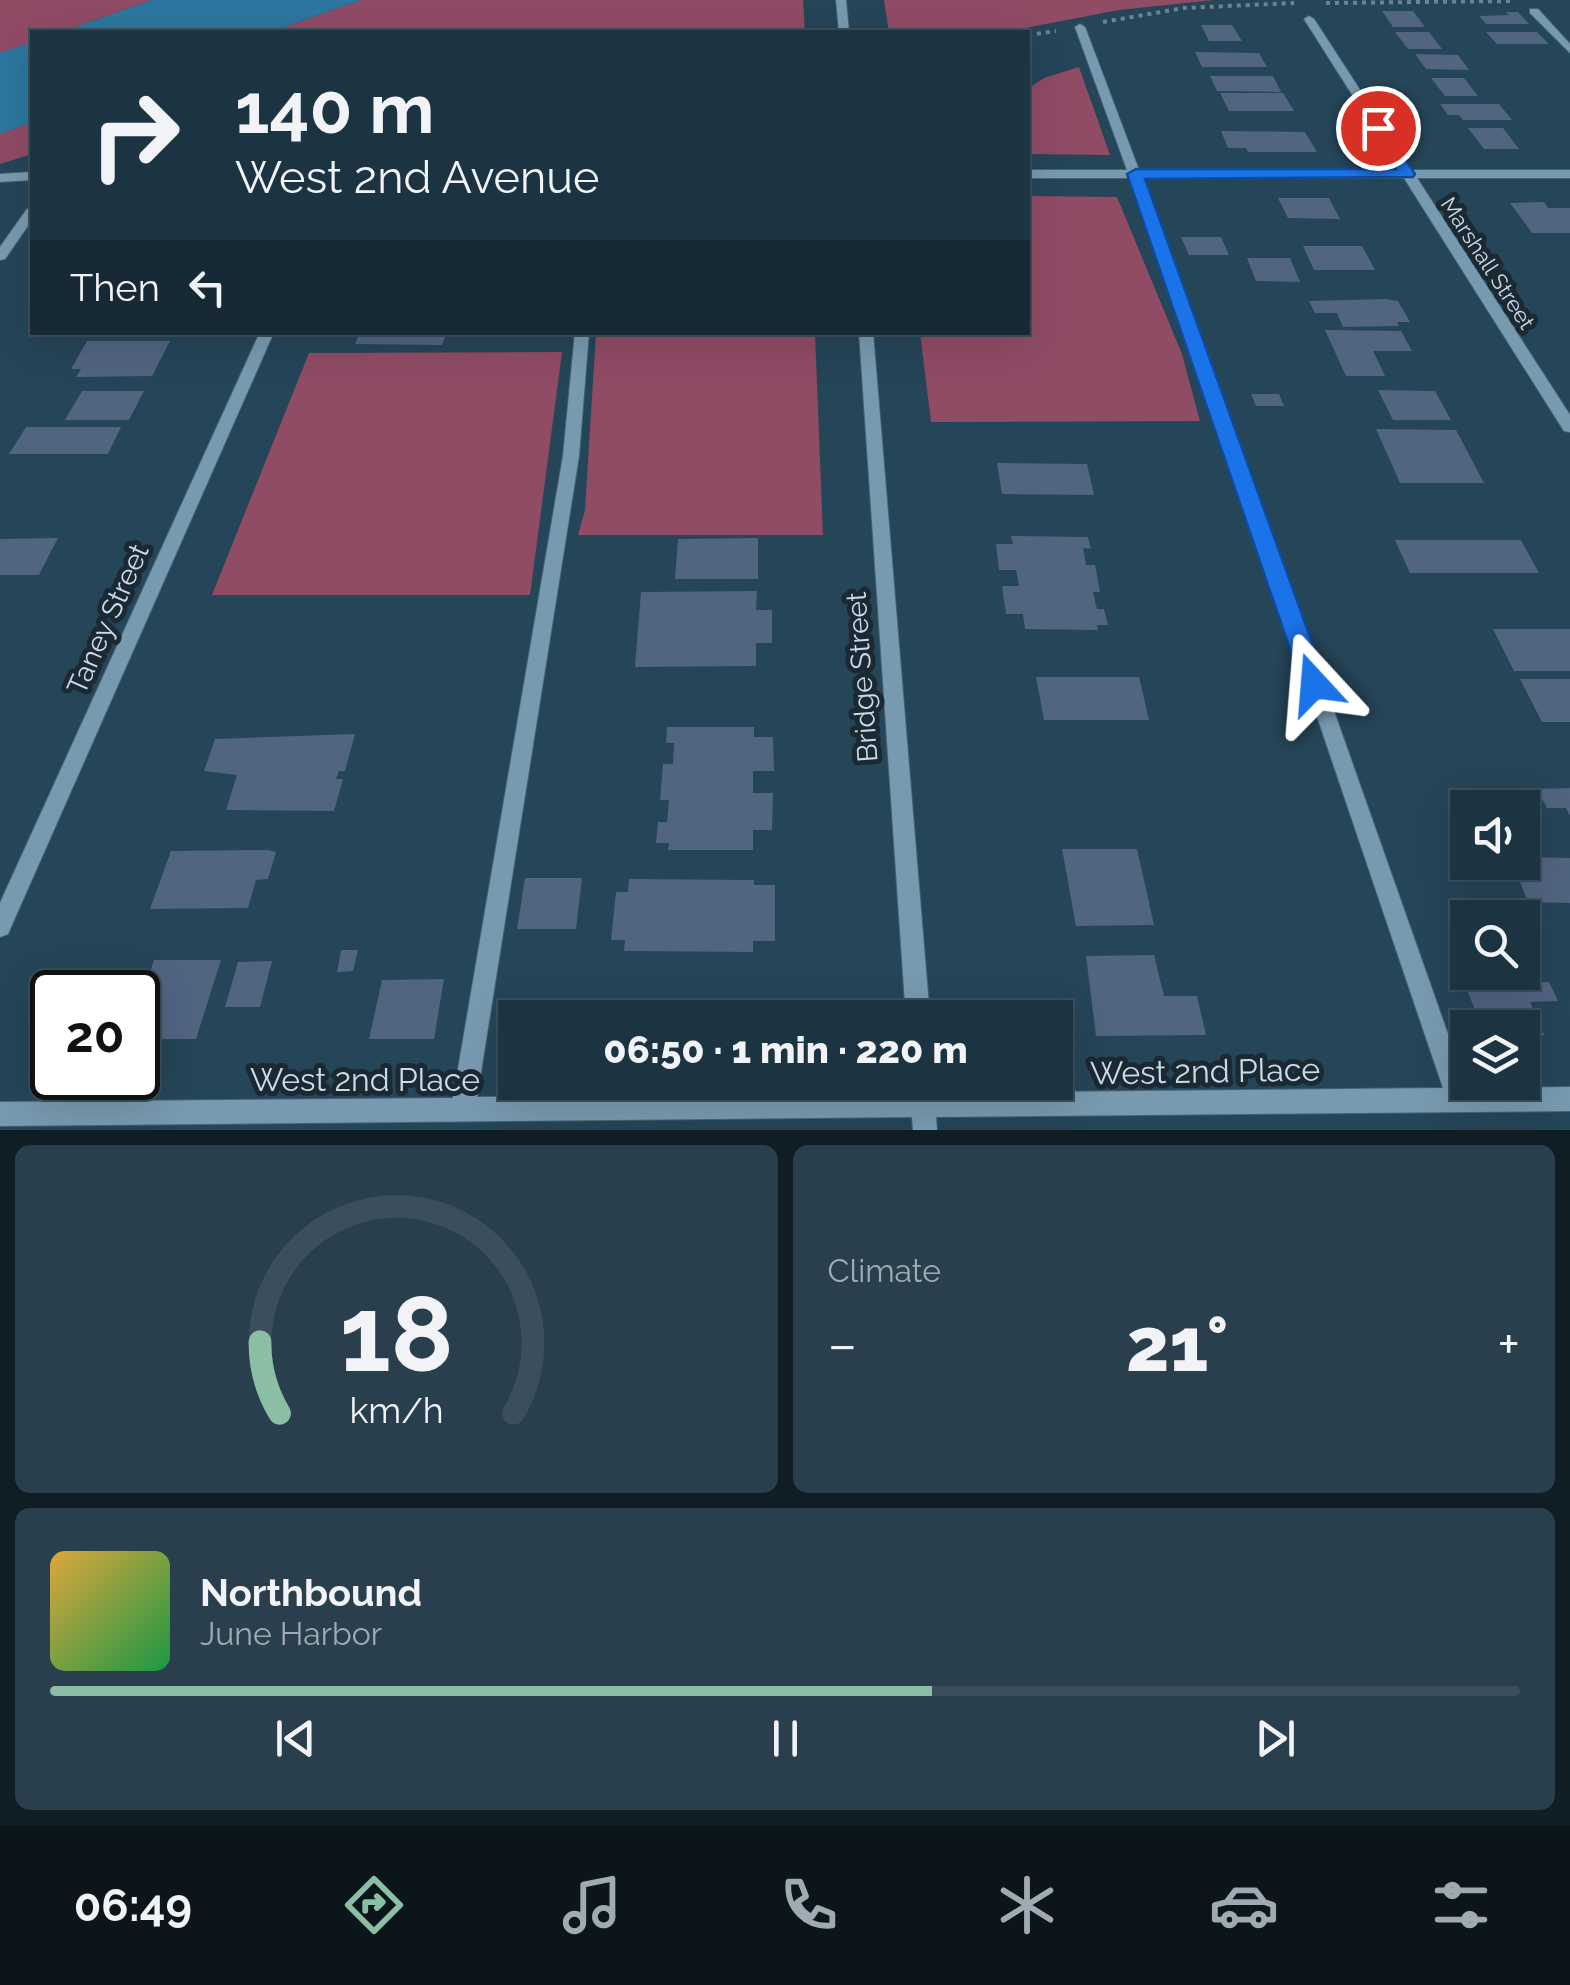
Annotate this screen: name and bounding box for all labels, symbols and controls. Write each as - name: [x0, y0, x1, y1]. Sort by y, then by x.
- text: 140 m: [235, 67, 435, 149]
- icon: right: [70, 70, 200, 200]
- pin: [1336, 86, 1421, 171]
- icon: arrive: [1351, 101, 1406, 156]
- text: West 2nd Avenue: [235, 151, 599, 204]
- street label: Marshall Street: [1436, 192, 1541, 334]
- icon: left: [180, 260, 235, 315]
- text: Then: [70, 265, 160, 310]
- street label: Taney Street: [60, 538, 156, 699]
- street label: Bridge Street: [840, 590, 884, 763]
- position arrow: [1262, 632, 1366, 736]
- map controls: [1450, 790, 1540, 1100]
- button: sound: [1450, 790, 1540, 880]
- button: search: [1450, 900, 1540, 990]
- speed limit sign: 20: [30, 970, 160, 1100]
- button: layers: [1450, 1010, 1540, 1100]
- text: 06:50 · 1 min · 220 m: [603, 1027, 968, 1072]
- street label: West 2nd Place: [1090, 1050, 1320, 1092]
- street label: West 2nd Place: [250, 1061, 480, 1098]
- text: Climate: [828, 1252, 941, 1289]
- text: 18: [339, 1273, 453, 1395]
- text: 21°: [1126, 1300, 1228, 1389]
- text: −: [828, 1312, 857, 1377]
- text: +: [1497, 1312, 1520, 1377]
- text: km/h: [349, 1389, 443, 1431]
- text: Northbound: [200, 1570, 422, 1615]
- text: June Harbor: [200, 1615, 382, 1652]
- icon: previous: [268, 1711, 323, 1766]
- icon: pause: [758, 1711, 813, 1766]
- icon: next: [1248, 1711, 1303, 1766]
- icon: directions: [339, 1870, 409, 1940]
- icon: music: [557, 1870, 627, 1940]
- icon: phone: [774, 1870, 844, 1940]
- icon: climate: [992, 1870, 1062, 1940]
- icon: car: [1209, 1870, 1279, 1940]
- icon: filters: [1426, 1870, 1496, 1940]
- text: 06:49: [74, 1879, 192, 1932]

